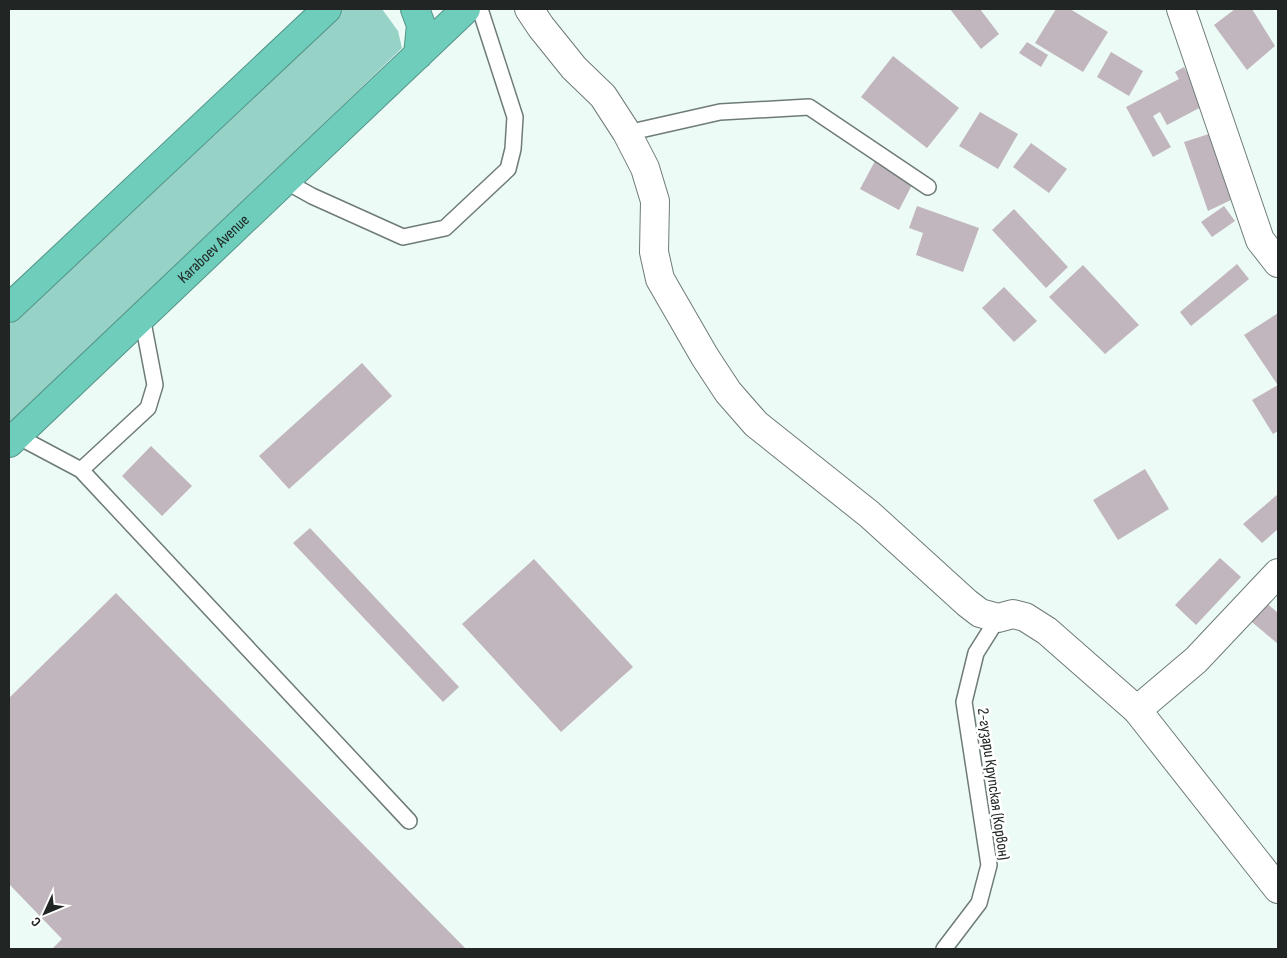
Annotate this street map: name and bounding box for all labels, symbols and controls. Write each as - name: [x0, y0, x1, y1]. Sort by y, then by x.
- street label: Karaboev Avenue: [174, 210, 253, 287]
- street label: 2-гузари Крупская (Корвон): [973, 707, 1013, 861]
- north arrow: [20, 888, 70, 938]
- text: С: [27, 913, 45, 930]

